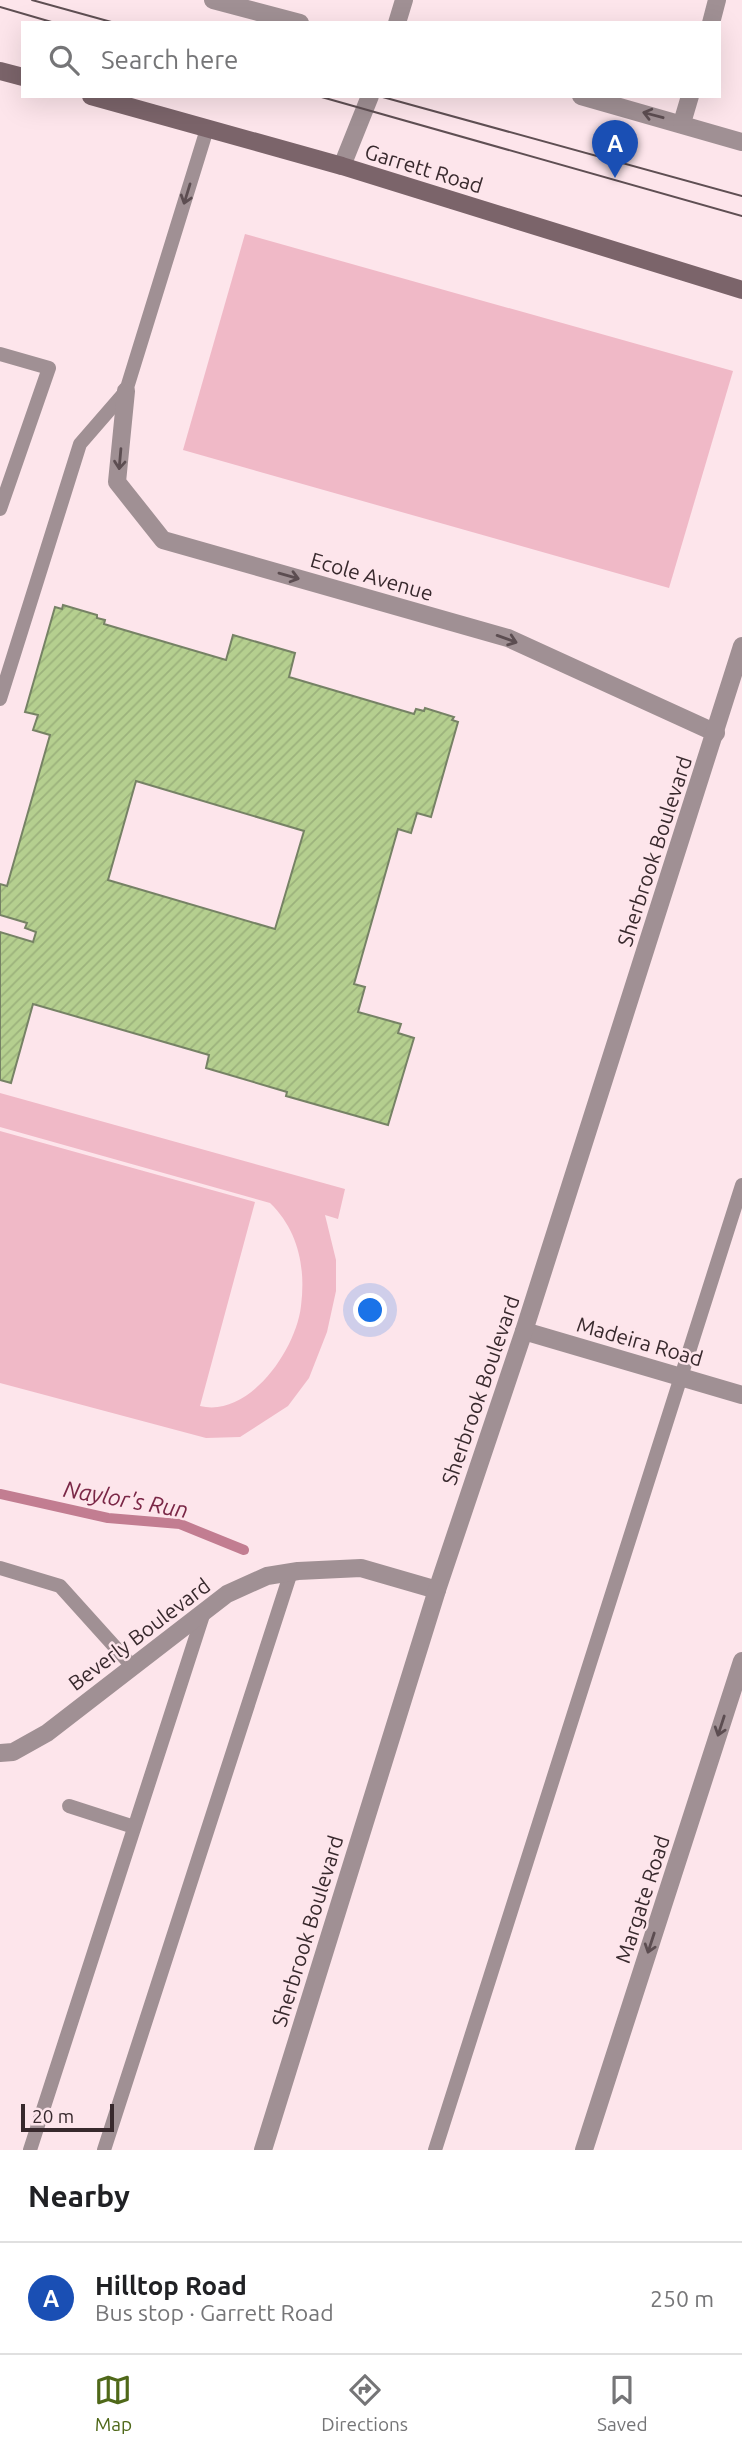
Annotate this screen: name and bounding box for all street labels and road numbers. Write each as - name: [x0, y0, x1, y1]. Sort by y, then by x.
- street label: Garrett Road: [362, 139, 486, 197]
- street label: Ecole Avenue: [308, 547, 436, 605]
- street label: Sherbrook Boulevard: [612, 753, 696, 949]
- street label: Sherbrook Boulevard: [436, 1292, 524, 1488]
- street label: Madeira Road: [574, 1312, 706, 1370]
- street label: Beverly Boulevard: [63, 1573, 215, 1695]
- street label: Sherbrook Boulevard: [266, 1832, 348, 2030]
- street label: Margate Road: [610, 1832, 674, 1966]

